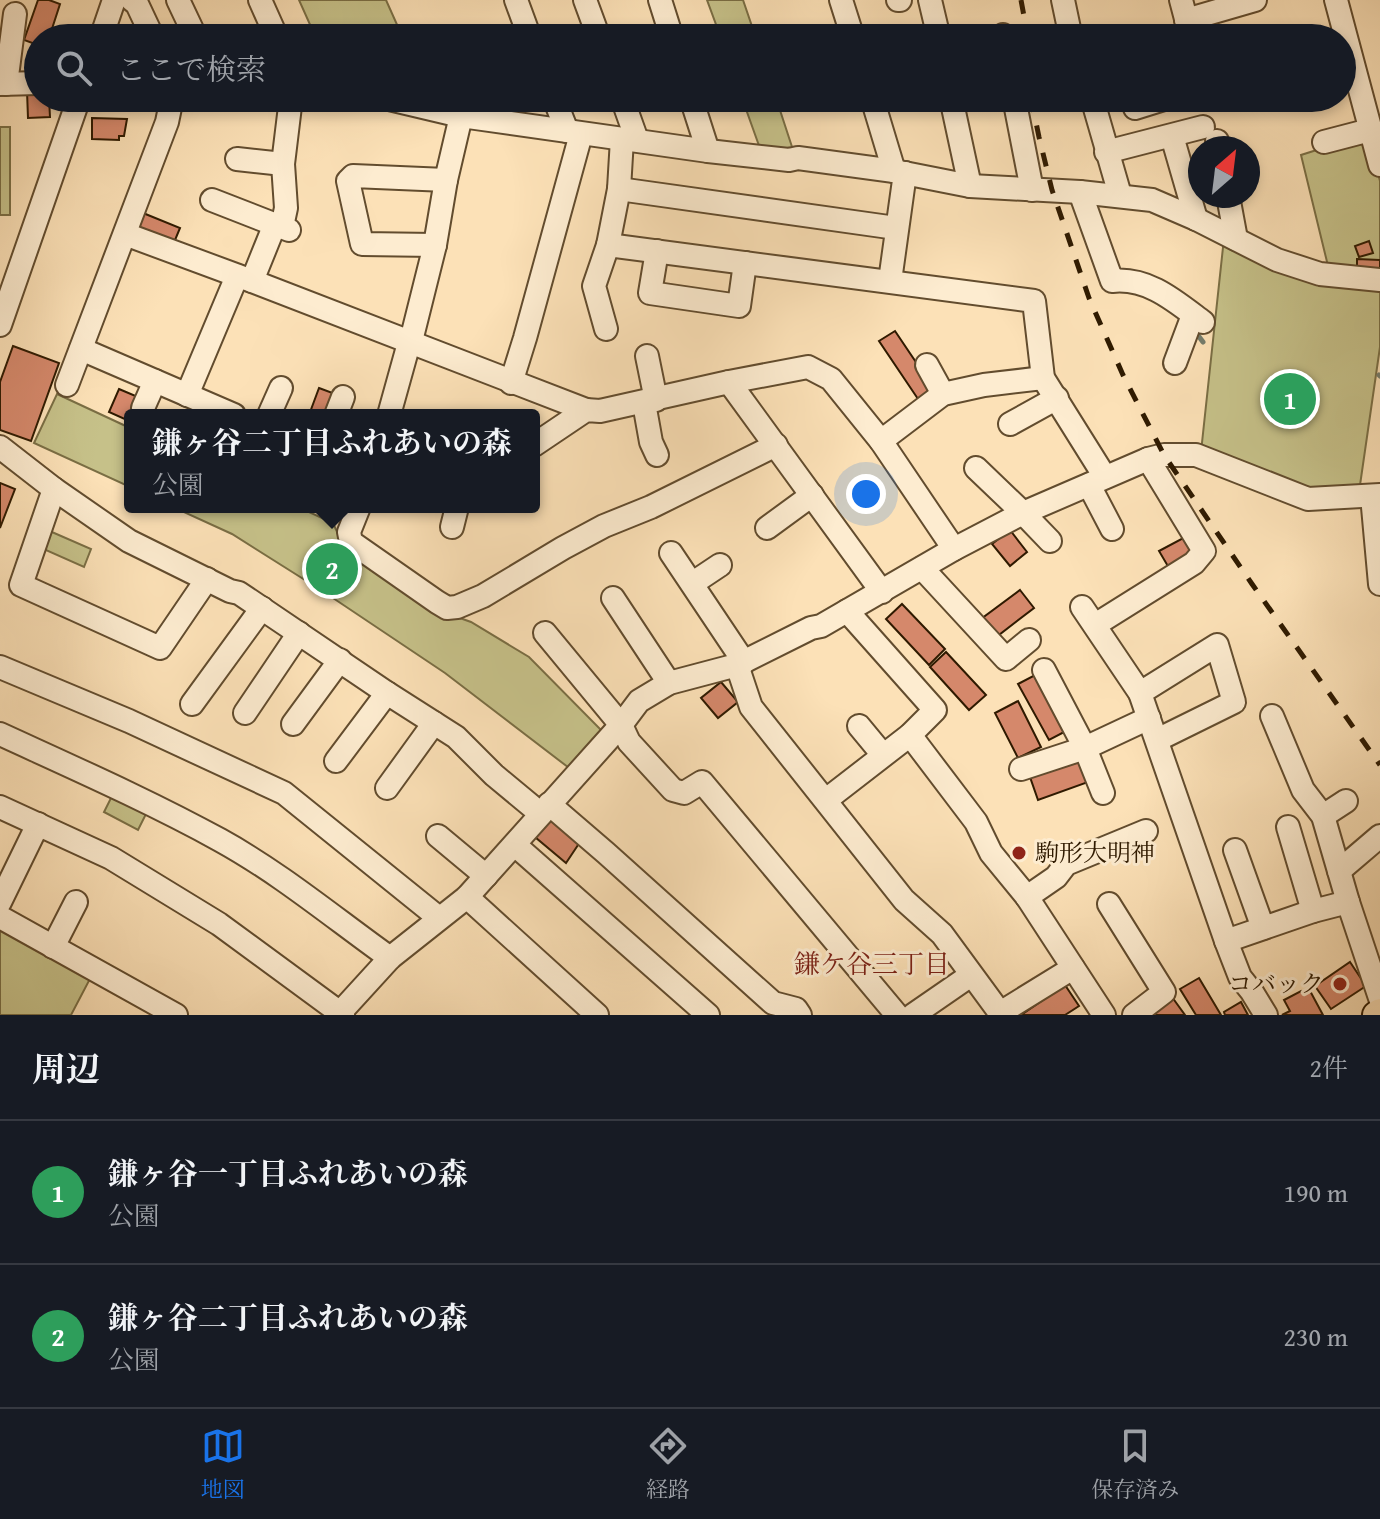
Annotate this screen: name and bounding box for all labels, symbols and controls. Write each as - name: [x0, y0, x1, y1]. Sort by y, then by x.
- search box: [24, 24, 1356, 112]
- icon: search: [52, 46, 96, 90]
- text: ここで検索: [116, 47, 266, 91]
- north arrow: [1188, 136, 1260, 208]
- pin: 1: [1264, 369, 1316, 429]
- popup: [124, 409, 540, 513]
- text: 鎌ヶ谷二丁目ふれあいの森: [152, 420, 512, 464]
- text: 公園: [152, 465, 204, 504]
- your location: [846, 474, 886, 514]
- pin: 2: [306, 539, 358, 599]
- place label: 駒形大明神: [1035, 835, 1155, 870]
- marker: 駒形大明神: [1010, 844, 1028, 862]
- district label: 鎌ケ谷三丁目: [794, 944, 950, 983]
- place label: コバック: [1228, 966, 1324, 1001]
- marker: コバック: [1331, 975, 1349, 993]
- text: 周辺: [32, 1044, 100, 1093]
- text: 2件: [1309, 1048, 1348, 1087]
- text: 鎌ヶ谷一丁目ふれあいの森: [108, 1151, 468, 1195]
- text: 1: [51, 1173, 65, 1212]
- text: 190 m: [1283, 1173, 1348, 1212]
- text: 公園: [108, 1196, 160, 1235]
- text: 鎌ヶ谷二丁目ふれあいの森: [108, 1295, 468, 1339]
- text: 2: [51, 1317, 65, 1356]
- text: 230 m: [1283, 1317, 1348, 1356]
- text: 公園: [108, 1340, 160, 1379]
- tab: 地図: [201, 1424, 245, 1505]
- tab: 経路: [646, 1424, 690, 1505]
- tab: 保存済み: [1091, 1424, 1179, 1505]

